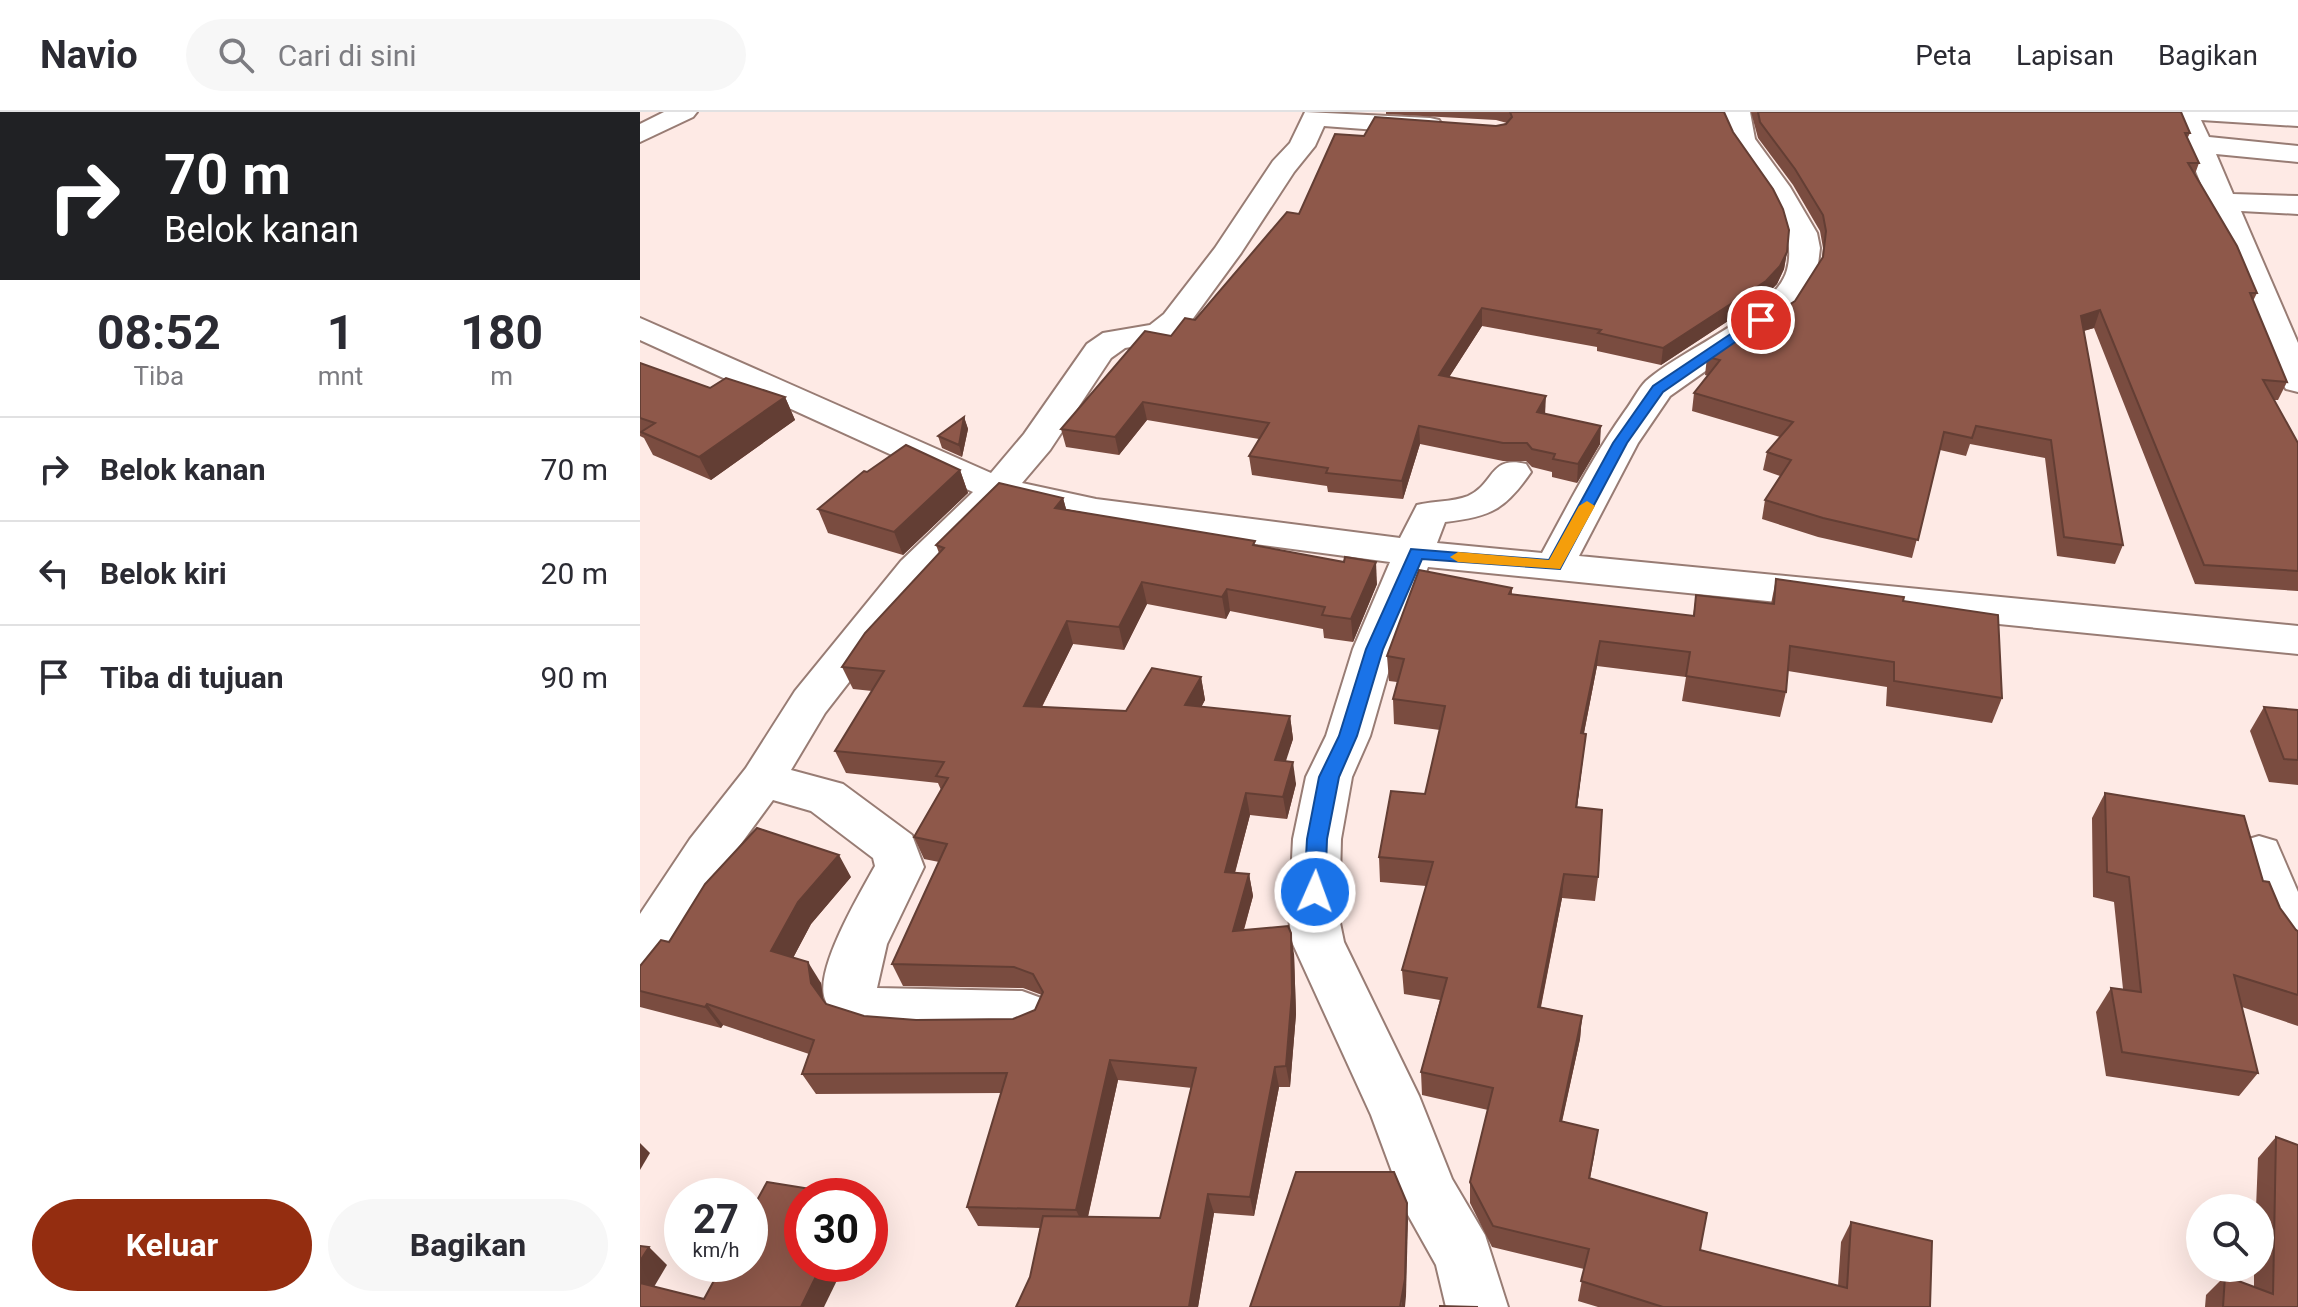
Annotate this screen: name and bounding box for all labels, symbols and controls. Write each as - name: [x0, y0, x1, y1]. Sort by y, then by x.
- search box: [186, 19, 746, 91]
- text: Navio: [40, 33, 138, 77]
- icon: search: [214, 33, 258, 77]
- text: Cari di sini: [278, 38, 417, 73]
- text: Peta: [1915, 39, 1972, 72]
- text: Lapisan: [2016, 39, 2114, 72]
- text: Bagikan: [2158, 39, 2258, 72]
- text: 70 m: [164, 142, 291, 208]
- icon: right: [32, 144, 136, 248]
- text: Belok kanan: [164, 209, 359, 251]
- pin: [1727, 286, 1795, 354]
- icon: arrive: [1739, 298, 1783, 342]
- text: 08:52: [97, 304, 221, 361]
- text: 1: [327, 304, 354, 361]
- text: 180: [460, 304, 543, 361]
- text: Tiba: [134, 361, 184, 391]
- text: mnt: [318, 361, 363, 391]
- text: m: [490, 361, 513, 391]
- icon: right: [32, 447, 76, 491]
- text: Belok kanan: [100, 452, 265, 487]
- text: 70 m: [541, 452, 608, 487]
- icon: left: [32, 551, 76, 595]
- text: Belok kiri: [100, 556, 227, 591]
- text: 20 m: [541, 556, 608, 591]
- icon: arrive: [32, 655, 76, 699]
- text: Tiba di tujuan: [100, 660, 284, 695]
- text: 90 m: [541, 660, 608, 695]
- position arrow: [1273, 850, 1357, 934]
- speed limit sign: 30: [784, 1178, 888, 1282]
- map controls: [2186, 1194, 2274, 1282]
- button: search: [2186, 1194, 2274, 1282]
- text: 27: [693, 1196, 739, 1243]
- button: Keluar: [32, 1199, 312, 1291]
- button: Bagikan: [328, 1199, 608, 1291]
- text: km/h: [693, 1238, 739, 1262]

